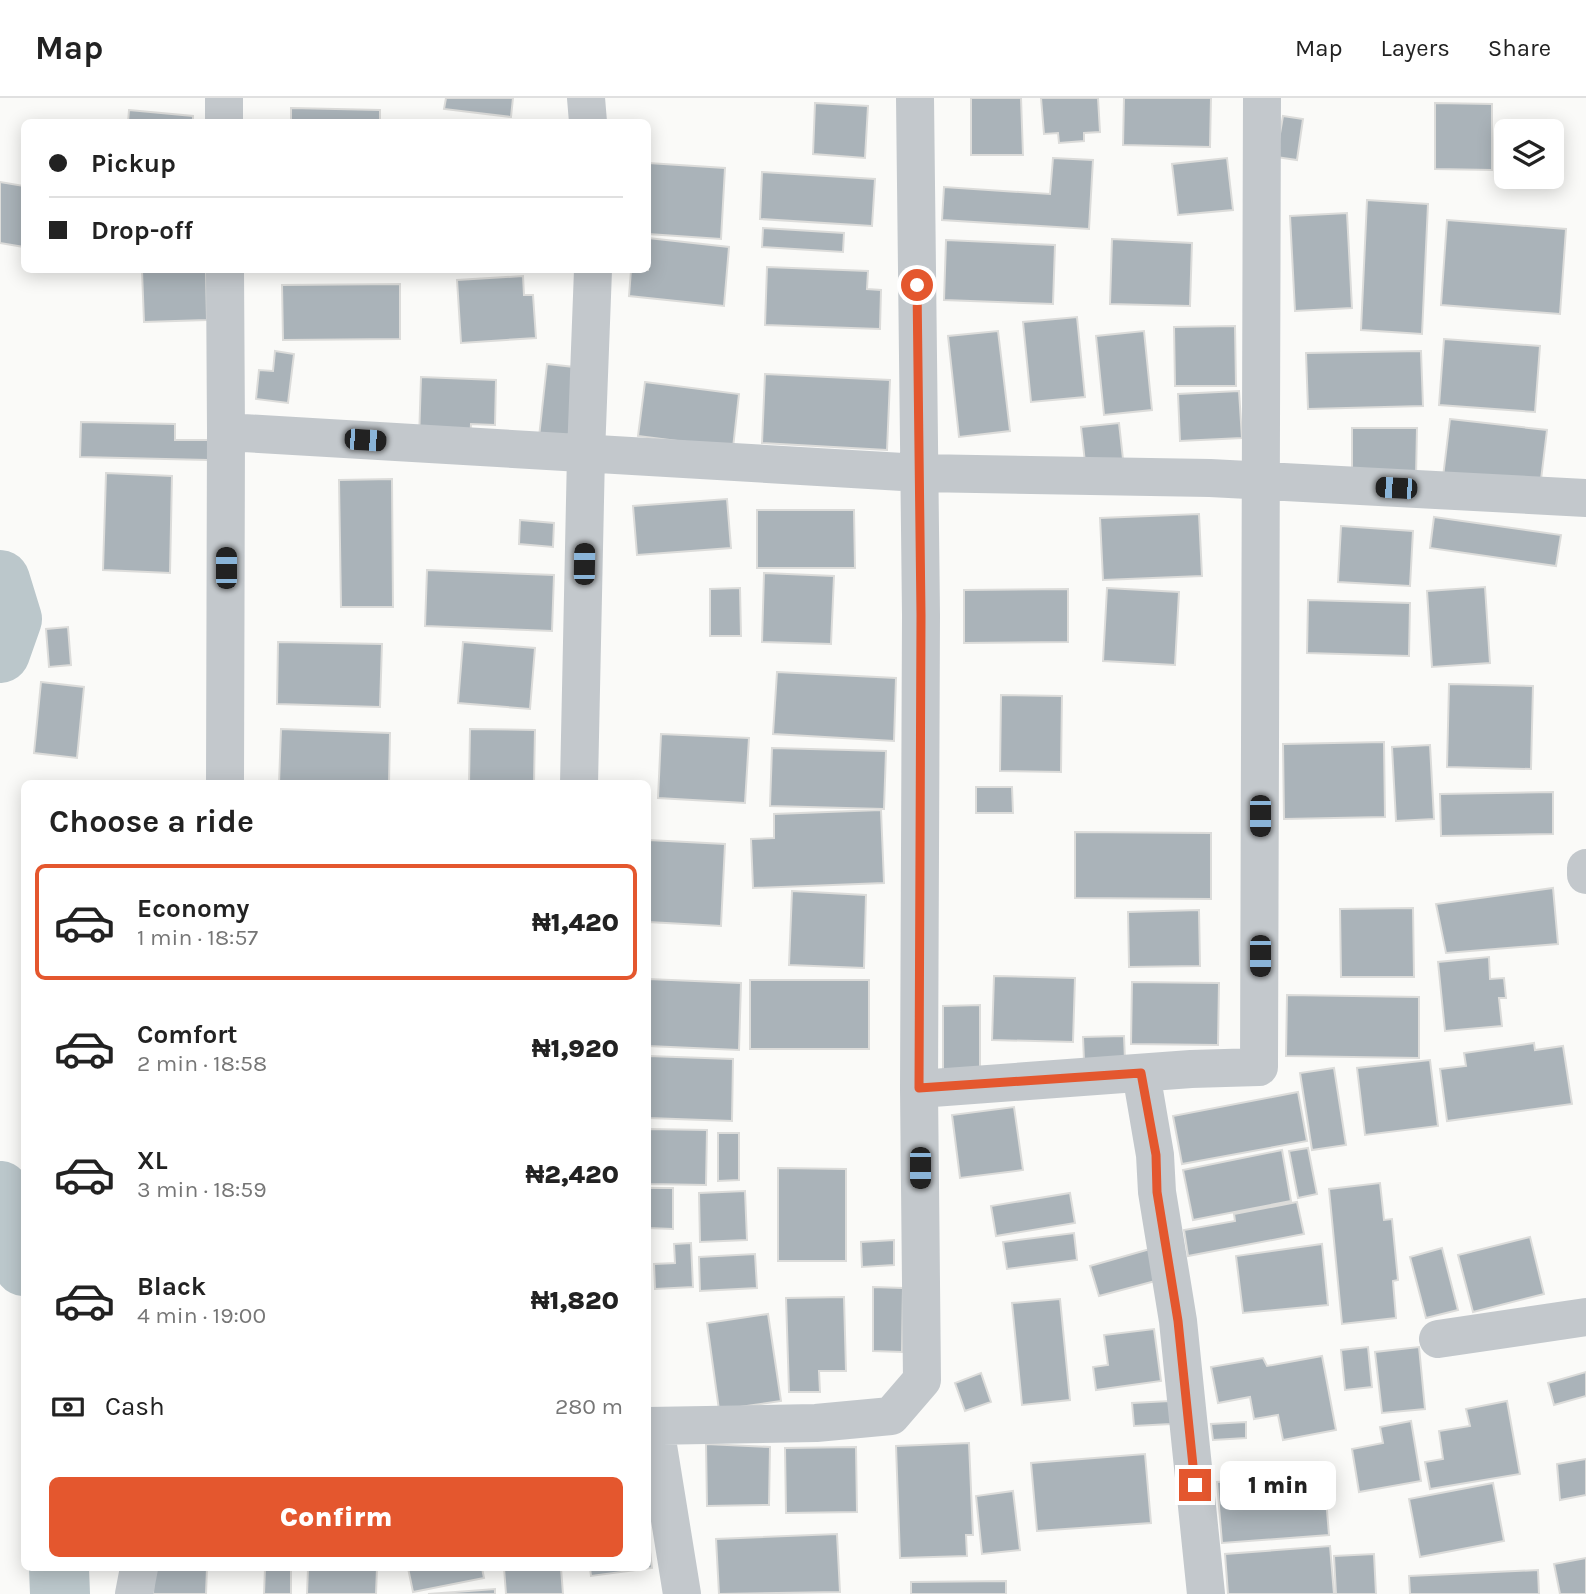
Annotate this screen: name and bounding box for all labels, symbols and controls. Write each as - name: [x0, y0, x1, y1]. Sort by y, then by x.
- text: Map: [35, 29, 103, 67]
- text: Map: [1295, 34, 1343, 62]
- text: Layers: [1381, 34, 1450, 62]
- text: Share: [1488, 34, 1551, 62]
- map controls: [1494, 119, 1564, 189]
- button: layers: [1494, 119, 1564, 189]
- text: Pickup: [91, 148, 176, 179]
- text: Drop-off: [91, 215, 193, 246]
- route start: [901, 269, 933, 301]
- car: [344, 428, 387, 452]
- car: [1375, 476, 1418, 500]
- car: [574, 543, 595, 585]
- car: [216, 547, 237, 589]
- car: [1250, 795, 1271, 837]
- text: Choose a ride: [49, 803, 254, 840]
- icon: car: [53, 891, 116, 954]
- text: Economy: [137, 893, 249, 924]
- text: ₦1,420: [532, 907, 619, 938]
- text: 1 min · 18:57: [137, 924, 258, 951]
- car: [1250, 935, 1271, 977]
- icon: car: [53, 1017, 116, 1080]
- text: Comfort: [137, 1019, 238, 1050]
- text: ₦1,920: [532, 1033, 619, 1064]
- text: 2 min · 18:58: [137, 1050, 267, 1077]
- icon: car: [53, 1143, 116, 1206]
- text: XL: [137, 1145, 168, 1176]
- car: [910, 1147, 931, 1189]
- text: ₦2,420: [526, 1159, 619, 1190]
- text: 3 min · 18:59: [137, 1176, 267, 1203]
- icon: car: [53, 1269, 116, 1332]
- text: Black: [137, 1271, 206, 1302]
- text: ₦1,820: [531, 1285, 619, 1316]
- text: 4 min · 19:00: [137, 1302, 266, 1329]
- icon: cash: [49, 1388, 87, 1426]
- text: Cash: [105, 1391, 165, 1422]
- text: 280 m: [555, 1393, 623, 1420]
- callout: 1 min: [1220, 1460, 1335, 1510]
- route end: [1179, 1469, 1211, 1501]
- text: 1 min: [1248, 1472, 1308, 1499]
- button: Confirm: [49, 1477, 623, 1557]

